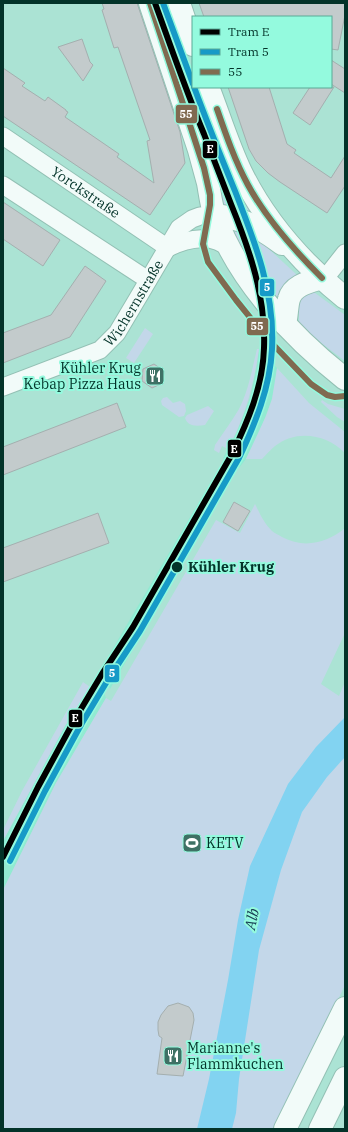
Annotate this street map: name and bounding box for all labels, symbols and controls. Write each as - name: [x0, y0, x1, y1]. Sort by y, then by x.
- legend: [192, 16, 332, 88]
- text: Tram E: [228, 24, 269, 39]
- text: Tram 5: [228, 44, 269, 59]
- text: 55: [228, 64, 242, 79]
- line badge: 55: [175, 104, 198, 124]
- text: 55: [179, 107, 193, 121]
- line badge: E: [202, 140, 218, 159]
- text: E: [206, 142, 214, 156]
- street label: Yorckstraße: [48, 162, 124, 222]
- street label: Wichernstraße: [100, 257, 167, 350]
- line badge: 5: [259, 278, 275, 297]
- text: 5: [264, 280, 270, 294]
- line badge: 55: [246, 317, 269, 336]
- text: 55: [250, 319, 264, 333]
- place label: Kühler Krug Kebap Pizza Haus: [24, 359, 141, 393]
- restaurant icon: Kühler Krug Kebap Pizza Haus: [144, 365, 166, 387]
- line badge: E: [227, 439, 242, 458]
- text: E: [230, 442, 238, 456]
- place label: Kühler Krug: [188, 558, 275, 576]
- marker: Kühler Krug: [170, 560, 184, 574]
- line badge: 5: [104, 664, 120, 683]
- text: 5: [109, 666, 115, 680]
- line badge: E: [68, 709, 83, 728]
- text: E: [71, 711, 79, 725]
- sports icon: KETV: [181, 832, 203, 854]
- place label: KETV: [206, 834, 244, 852]
- water label: Alb: [240, 906, 263, 932]
- place label: Marianne's Flammkuchen: [187, 1039, 283, 1073]
- restaurant icon: Marianne's Flammkuchen: [162, 1045, 184, 1067]

